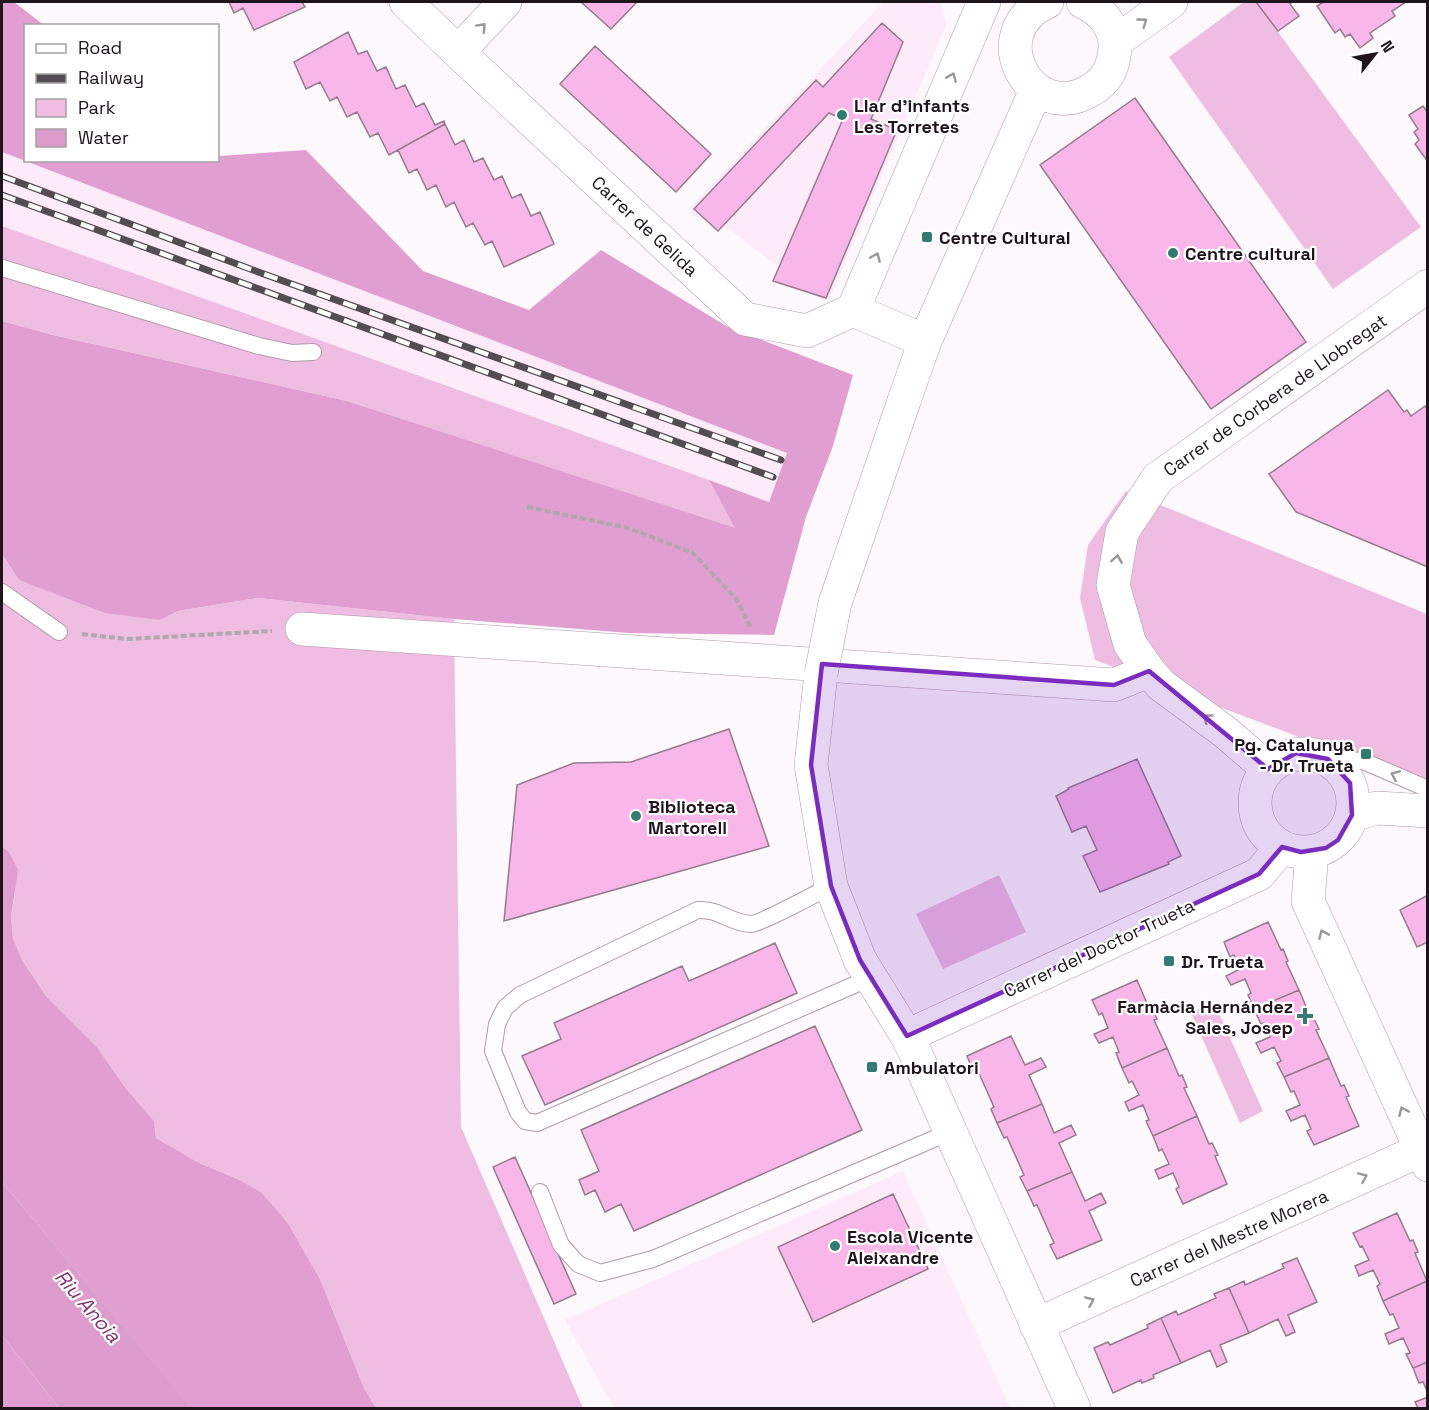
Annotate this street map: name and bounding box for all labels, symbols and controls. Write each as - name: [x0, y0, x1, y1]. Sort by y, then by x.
- one-way arrow: [1137, 18, 1148, 29]
- one-way arrow: [474, 23, 485, 34]
- legend: [24, 24, 219, 162]
- north arrow: [1345, 24, 1405, 84]
- text: Road: [78, 36, 122, 59]
- text: N: [1376, 37, 1399, 57]
- text: Railway: [78, 66, 144, 89]
- one-way arrow: [945, 73, 957, 84]
- place label: Llar d'infants Les Torretes: [854, 94, 970, 138]
- text: Park: [78, 96, 116, 119]
- marker: Llar d'infants Les Torretes: [835, 108, 849, 122]
- text: Water: [78, 126, 129, 149]
- street label: Carrer de Gelida: [587, 171, 703, 281]
- place label: Centre Cultural: [939, 226, 1071, 249]
- marker: Centre Cultural: [920, 230, 934, 244]
- place label: Centre cultural: [1185, 242, 1316, 265]
- marker: Centre cultural: [1166, 246, 1180, 260]
- one-way arrow: [869, 252, 881, 263]
- street label: Carrer de Corbera de Llobregat: [1159, 309, 1391, 481]
- one-way arrow: [1111, 555, 1123, 564]
- one-way arrow: [1202, 714, 1213, 725]
- place label: Pg. Catalunya - Dr. Trueta: [1234, 733, 1355, 777]
- marker: Pg. Catalunya - Dr. Trueta: [1359, 747, 1373, 761]
- one-way arrow: [1391, 770, 1402, 782]
- place label: Biblioteca Martorell: [648, 795, 736, 839]
- marker: Biblioteca Martorell: [629, 809, 643, 823]
- street label: Carrer del Doctor Trueta: [1000, 894, 1198, 1002]
- one-way arrow: [1318, 929, 1330, 940]
- place label: Dr. Trueta: [1181, 950, 1264, 973]
- marker: Dr. Trueta: [1162, 954, 1176, 968]
- place label: Farmàcia Hernández Sales, Josep: [1117, 995, 1293, 1039]
- marker: Farmàcia Hernández Sales, Josep: [1298, 1009, 1312, 1023]
- place label: Ambulatori: [884, 1056, 979, 1079]
- marker: Ambulatori: [865, 1060, 879, 1074]
- one-way arrow: [1399, 1107, 1411, 1118]
- one-way arrow: [1356, 1172, 1367, 1184]
- street label: Carrer del Mestre Morera: [1126, 1184, 1332, 1292]
- place label: Escola Vicente Aleixandre: [847, 1225, 973, 1269]
- marker: Escola Vicente Aleixandre: [828, 1239, 842, 1253]
- water label: Riu Anoia: [49, 1264, 127, 1348]
- one-way arrow: [1083, 1296, 1094, 1308]

